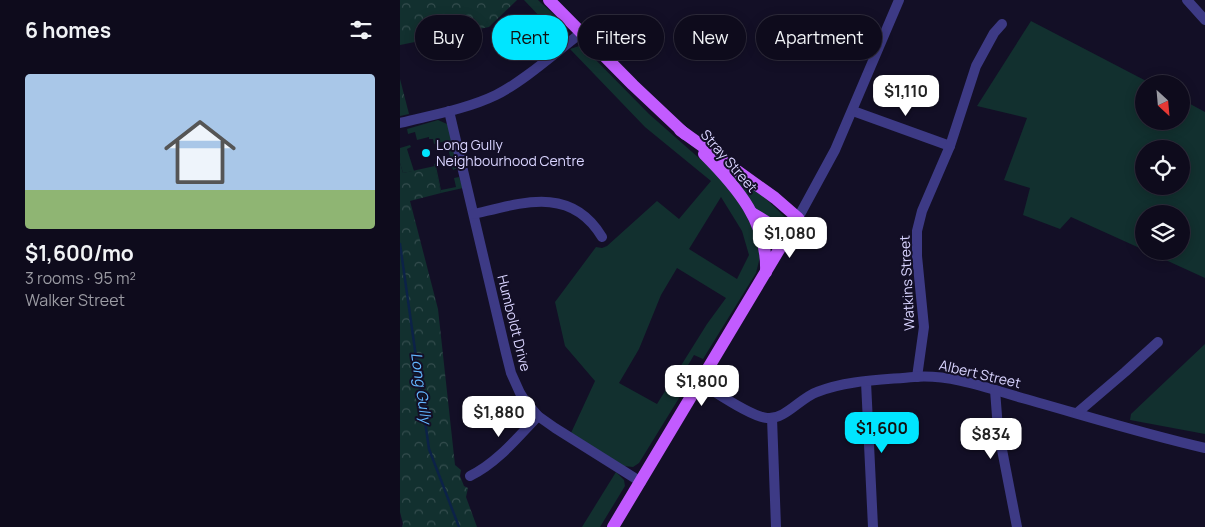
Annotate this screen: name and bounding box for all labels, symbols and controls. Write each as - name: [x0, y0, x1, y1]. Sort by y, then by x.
- chip: Buy: [415, 15, 482, 60]
- chip: Rent: [492, 15, 568, 60]
- chip: Filters: [578, 15, 664, 60]
- chip: New: [674, 15, 746, 60]
- chip: Apartment: [756, 15, 882, 60]
- text: 6 homes: [25, 16, 111, 44]
- icon: filters: [347, 16, 375, 44]
- pin: $1,110: [865, 74, 947, 117]
- north arrow: [1135, 75, 1190, 130]
- map controls: [1135, 75, 1190, 260]
- text: $1,110: [884, 80, 928, 102]
- icon: home: [155, 107, 245, 197]
- street label: Stray Street: [697, 125, 762, 197]
- place label: Long Gully Neighbourhood Centre: [436, 135, 585, 170]
- button: locate: [1135, 140, 1190, 195]
- marker: Long Gully Neighbourhood Centre: [420, 147, 432, 159]
- button: layers: [1135, 205, 1190, 260]
- pin: $1,080: [749, 216, 831, 259]
- text: $1,080: [764, 222, 816, 244]
- street label: Watkins Street: [894, 234, 918, 331]
- text: $1,600/mo: [25, 239, 134, 267]
- text: 3 rooms · 95 m²: [25, 267, 136, 289]
- street label: Humboldt Drive: [493, 273, 536, 373]
- text: Walker Street: [25, 289, 125, 311]
- water label: Long Gully: [406, 351, 437, 427]
- street label: Albert Street: [937, 355, 1023, 392]
- pin: $1,800: [661, 364, 743, 407]
- text: $1,800: [676, 370, 728, 392]
- pin: $1,880: [458, 396, 540, 438]
- text: $1,880: [473, 401, 525, 423]
- pin: $1,600: [841, 412, 923, 454]
- text: $1,600: [856, 417, 908, 439]
- pin: $834: [961, 418, 1021, 460]
- text: $834: [972, 423, 1010, 445]

